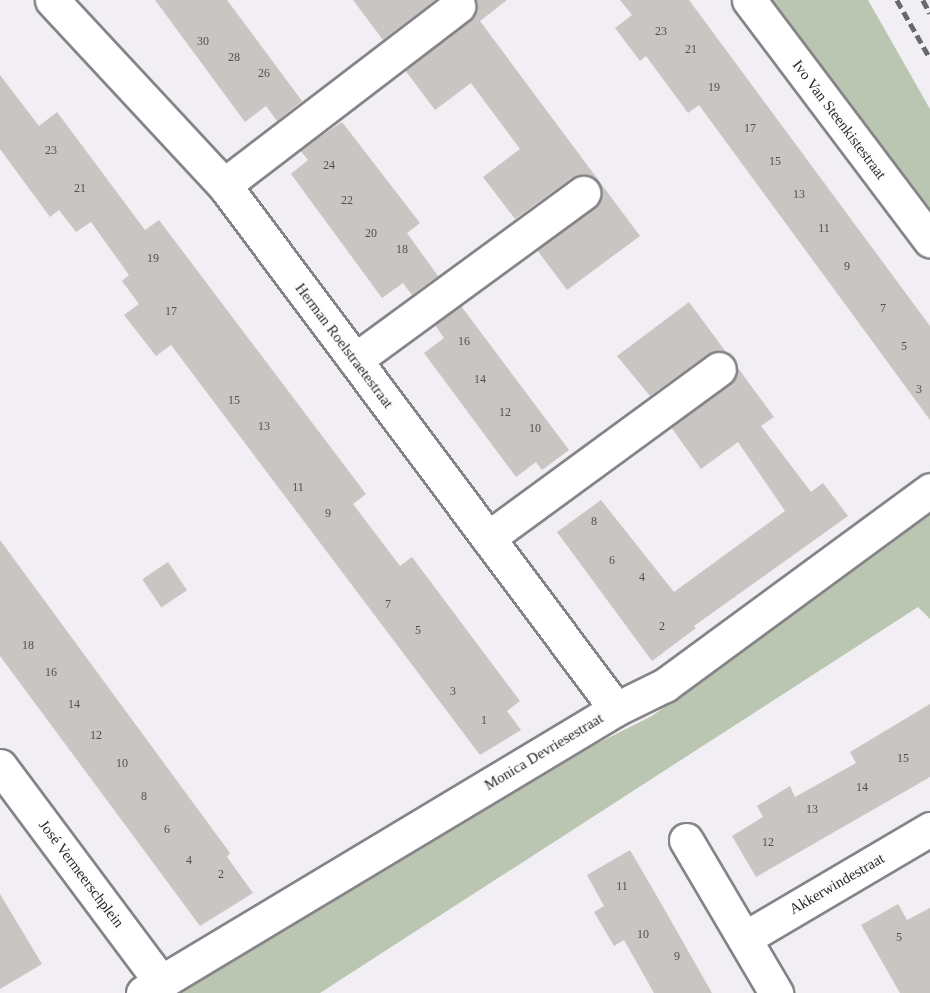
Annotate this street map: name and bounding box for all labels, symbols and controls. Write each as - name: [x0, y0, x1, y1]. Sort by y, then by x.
- house number: 23: [655, 25, 667, 39]
- house number: 30: [197, 35, 209, 49]
- house number: 21: [685, 43, 697, 57]
- house number: 28: [228, 51, 240, 65]
- street label: Ivo Van Steenkistestraat: [788, 57, 890, 183]
- house number: 26: [258, 67, 270, 81]
- house number: 19: [708, 81, 720, 95]
- house number: 17: [744, 122, 756, 136]
- house number: 23: [45, 144, 57, 158]
- house number: 15: [769, 155, 781, 169]
- house number: 24: [323, 159, 335, 173]
- house number: 21: [74, 182, 86, 196]
- house number: 13: [793, 188, 805, 202]
- house number: 22: [341, 194, 353, 208]
- house number: 11: [818, 222, 830, 236]
- house number: 20: [365, 227, 377, 241]
- house number: 18: [396, 243, 408, 257]
- house number: 19: [147, 252, 159, 266]
- house number: 9: [844, 260, 850, 274]
- street label: Herman Roelstraetestraat: [291, 280, 397, 412]
- house number: 7: [880, 302, 886, 316]
- house number: 17: [165, 305, 177, 319]
- house number: 16: [458, 335, 470, 349]
- house number: 5: [901, 340, 907, 354]
- house number: 14: [474, 373, 486, 387]
- house number: 3: [916, 383, 922, 397]
- house number: 15: [228, 394, 240, 408]
- house number: 12: [499, 406, 511, 420]
- house number: 13: [258, 420, 270, 434]
- house number: 10: [529, 422, 541, 436]
- house number: 11: [292, 481, 304, 495]
- house number: 9: [325, 507, 331, 521]
- house number: 8: [591, 515, 597, 529]
- house number: 6: [609, 554, 615, 568]
- house number: 4: [639, 571, 645, 585]
- house number: 7: [385, 598, 391, 612]
- house number: 2: [659, 620, 665, 634]
- house number: 5: [415, 624, 421, 638]
- house number: 18: [22, 639, 34, 653]
- house number: 16: [45, 666, 57, 680]
- house number: 3: [450, 685, 456, 699]
- house number: 14: [68, 698, 80, 712]
- street label: Monica Devriesestraat: [481, 709, 607, 795]
- house number: 1: [481, 714, 487, 728]
- house number: 12: [90, 729, 102, 743]
- house number: 15: [897, 752, 909, 766]
- house number: 10: [116, 757, 128, 771]
- house number: 14: [856, 781, 868, 795]
- house number: 8: [141, 790, 147, 804]
- house number: 13: [806, 803, 818, 817]
- street label: José Vermeerschplein: [35, 817, 127, 931]
- house number: 6: [164, 823, 170, 837]
- house number: 12: [762, 836, 774, 850]
- street label: Akkerwindestraat: [786, 850, 888, 918]
- house number: 4: [186, 854, 192, 868]
- house number: 2: [218, 868, 224, 882]
- house number: 11: [616, 880, 628, 894]
- house number: 10: [637, 928, 649, 942]
- house number: 5: [896, 931, 902, 945]
- house number: 9: [674, 950, 680, 964]

